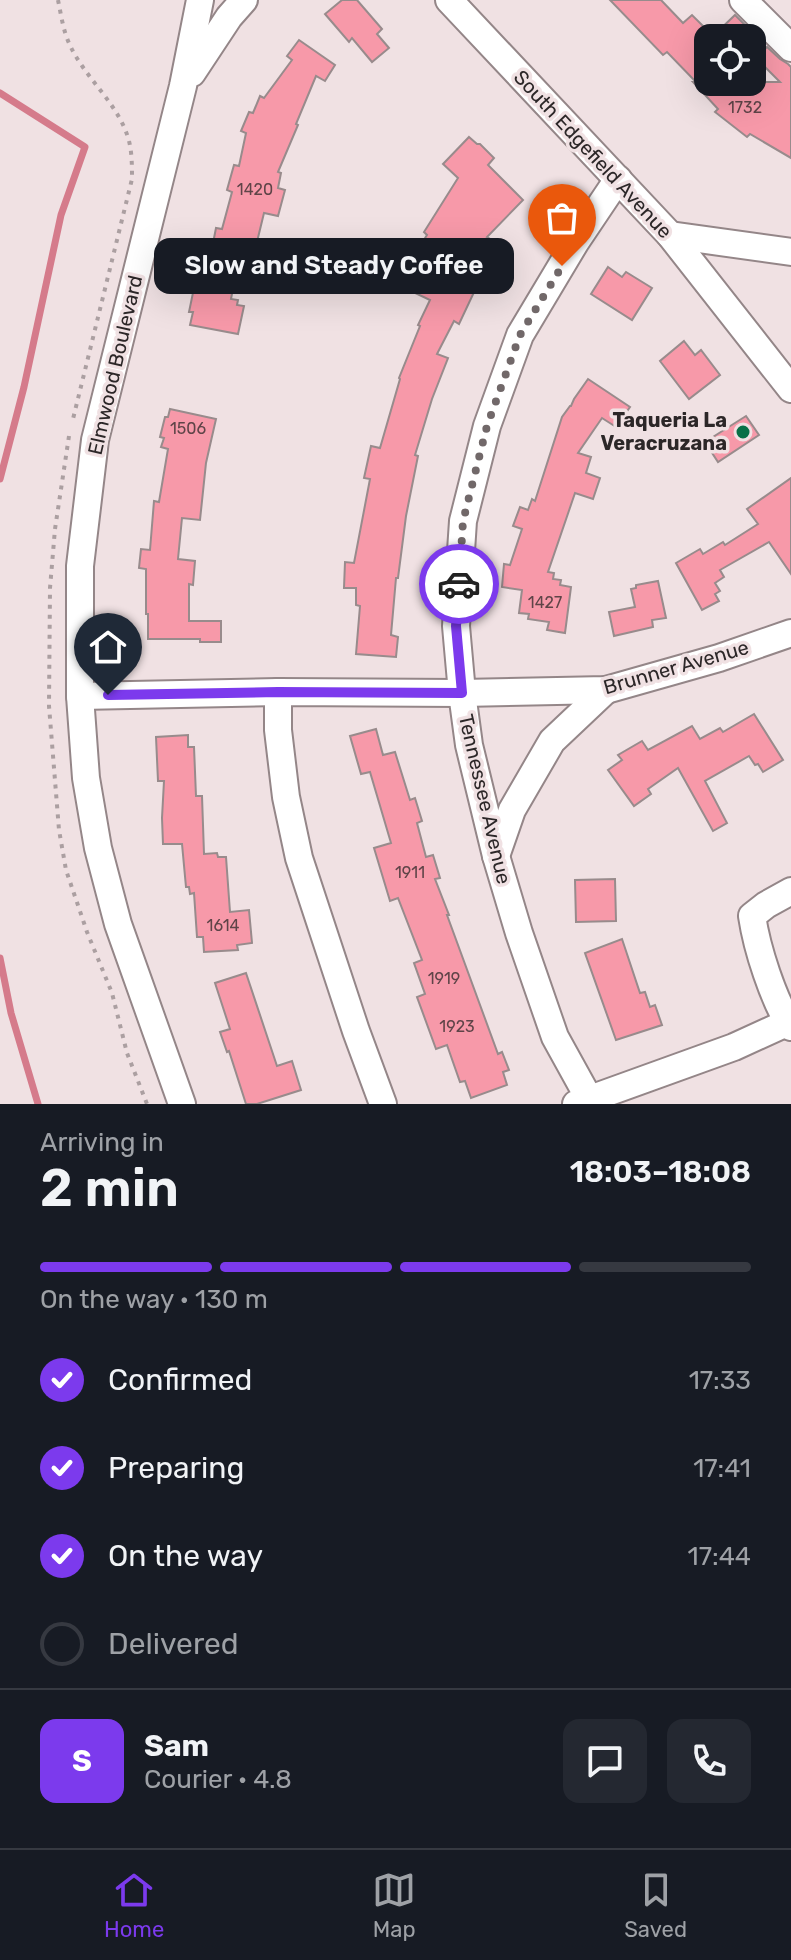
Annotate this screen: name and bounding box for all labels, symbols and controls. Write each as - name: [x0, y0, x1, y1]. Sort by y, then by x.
- map controls: [694, 24, 766, 96]
- button: locate: [694, 24, 766, 96]
- street label: South Edgefield Avenue: [509, 65, 677, 243]
- house number: 1732: [728, 98, 762, 117]
- house number: 1420: [237, 180, 273, 199]
- pin: [528, 184, 596, 266]
- icon: bag: [540, 196, 584, 240]
- callout: Slow and Steady Coffee: [154, 238, 514, 294]
- text: Slow and Steady Coffee: [185, 250, 483, 281]
- street label: Elmwood Boulevard: [83, 273, 147, 457]
- place label: Taqueria La Veracruzana: [600, 408, 727, 455]
- house number: 1506: [170, 419, 206, 438]
- marker: Taqueria La Veracruzana: [734, 423, 752, 441]
- courier: [419, 544, 499, 624]
- icon: car: [437, 562, 481, 606]
- house number: 1427: [528, 593, 562, 612]
- pin: [74, 613, 142, 695]
- icon: home: [86, 625, 130, 669]
- street label: Brunner Avenue: [601, 635, 751, 699]
- street label: Tennessee Avenue: [454, 712, 516, 886]
- house number: 1911: [395, 863, 425, 882]
- house number: 1614: [207, 916, 240, 935]
- house number: 1919: [428, 969, 460, 988]
- house number: 1923: [439, 1017, 475, 1036]
- text: Arriving in: [40, 1127, 164, 1158]
- text: 18:03–18:08: [570, 1154, 751, 1190]
- text: 2 min: [40, 1157, 179, 1219]
- text: On the way · 130 m: [40, 1284, 268, 1315]
- icon: check: [40, 1358, 84, 1402]
- text: Confirmed: [108, 1362, 252, 1398]
- text: 17:33: [689, 1365, 751, 1396]
- icon: check: [40, 1446, 84, 1490]
- text: Preparing: [108, 1450, 244, 1486]
- text: 17:41: [693, 1453, 751, 1484]
- icon: check: [40, 1534, 84, 1578]
- text: On the way: [108, 1538, 263, 1574]
- text: 17:44: [688, 1541, 751, 1572]
- text: Delivered: [108, 1626, 239, 1662]
- button: chat: [563, 1719, 647, 1803]
- button: phone: [667, 1719, 751, 1803]
- text: Sam: [144, 1728, 209, 1764]
- text: S: [72, 1743, 92, 1779]
- text: Courier · 4.8: [144, 1764, 292, 1795]
- tab: Home: [104, 1868, 164, 1943]
- tab: Map: [372, 1868, 416, 1943]
- tab: Saved: [624, 1868, 687, 1943]

